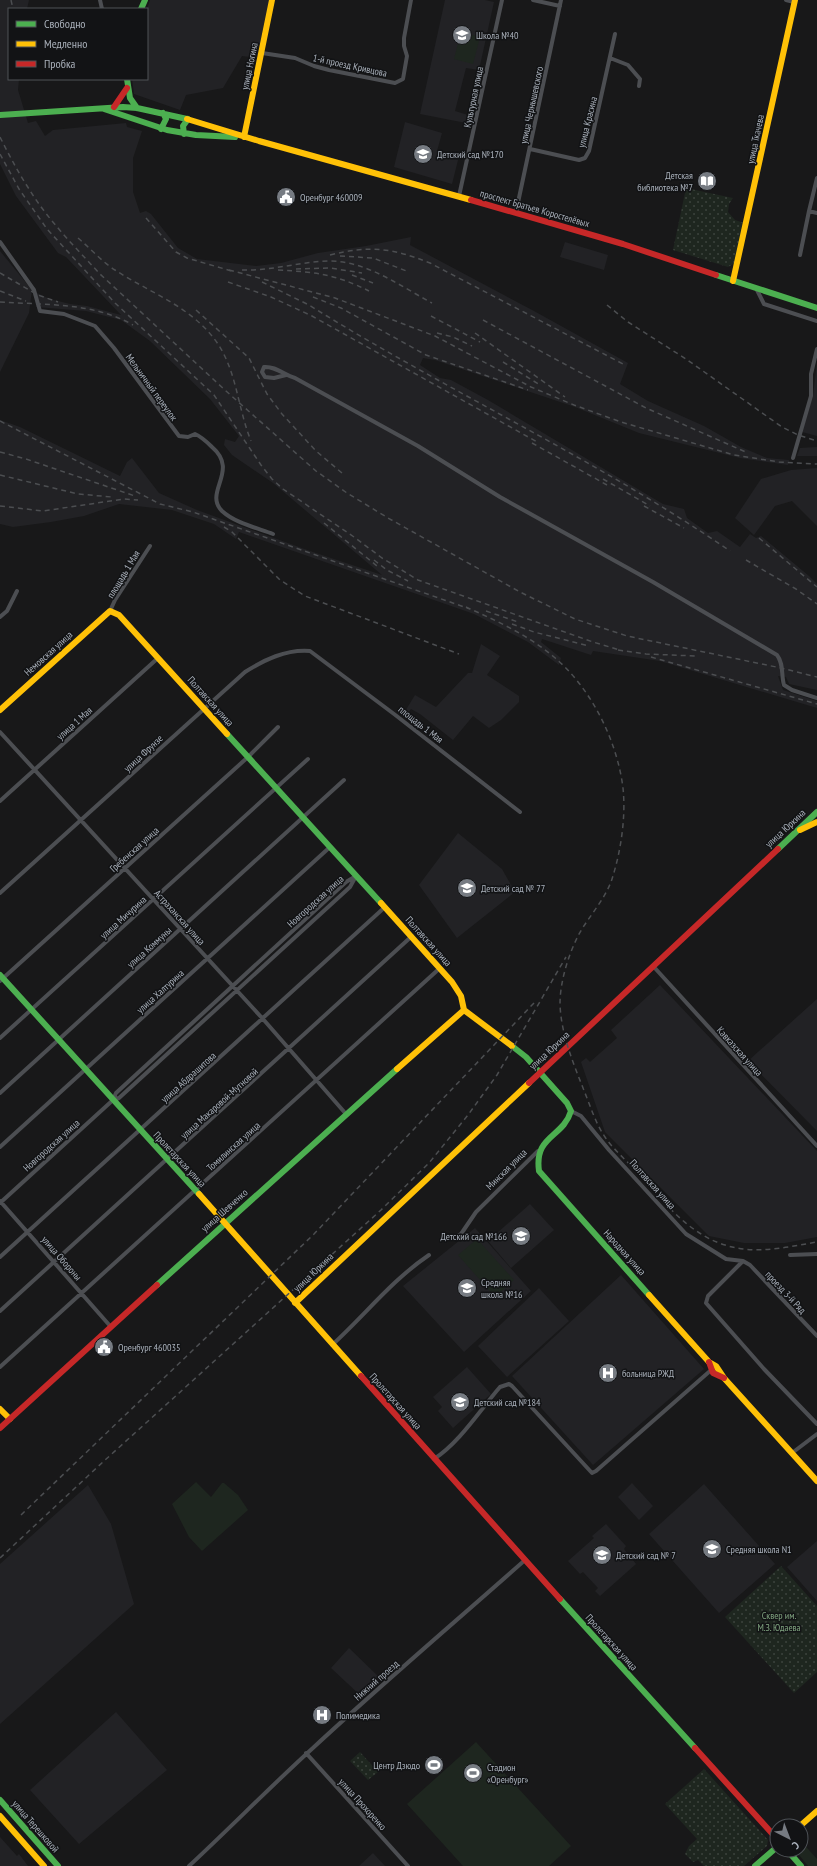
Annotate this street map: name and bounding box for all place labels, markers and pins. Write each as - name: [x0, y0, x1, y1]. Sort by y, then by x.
- school or university icon: Школа №40: [451, 24, 473, 46]
- place label: Школа №40: [476, 29, 519, 42]
- school or university icon: Детский сад №170: [412, 143, 434, 165]
- place label: Детский сад №170: [437, 148, 504, 161]
- place label: Детская библиотека №7: [637, 169, 693, 194]
- library icon: Детская библиотека №7: [696, 170, 718, 192]
- public building icon: Оренбург 460009: [275, 186, 297, 208]
- place label: Оренбург 460009: [300, 191, 362, 204]
- school or university icon: Детский сад № 77: [456, 877, 478, 899]
- place label: Детский сад № 77: [481, 882, 545, 895]
- school or university icon: Детский сад №166: [510, 1225, 532, 1247]
- place label: Детский сад №166: [440, 1230, 507, 1243]
- place label: Средняя школа №16: [481, 1276, 523, 1301]
- school or university icon: Средняя школа №16: [456, 1277, 478, 1299]
- public building icon: Оренбург 460035: [93, 1336, 115, 1358]
- place label: Оренбург 460035: [118, 1341, 180, 1354]
- hospital icon: больница РЖД: [597, 1362, 619, 1384]
- place label: больница РЖД: [622, 1367, 675, 1380]
- school or university icon: Детский сад №184: [449, 1391, 471, 1413]
- place label: Детский сад №184: [474, 1396, 541, 1409]
- school or university icon: Средняя школа N1: [701, 1538, 723, 1560]
- place label: Средняя школа N1: [726, 1543, 792, 1556]
- school or university icon: Детский сад № 7: [591, 1544, 613, 1566]
- place label: Детский сад № 7: [616, 1549, 676, 1562]
- hospital icon: Полимедика: [311, 1704, 333, 1726]
- place label: Полимедика: [336, 1709, 380, 1722]
- sports icon: Центр Дзюдо: [423, 1754, 445, 1776]
- place label: Центр Дзюдо: [373, 1759, 420, 1772]
- place label: Стадион «Оренбург»: [487, 1761, 528, 1786]
- sports icon: Стадион «Оренбург»: [462, 1762, 484, 1784]

